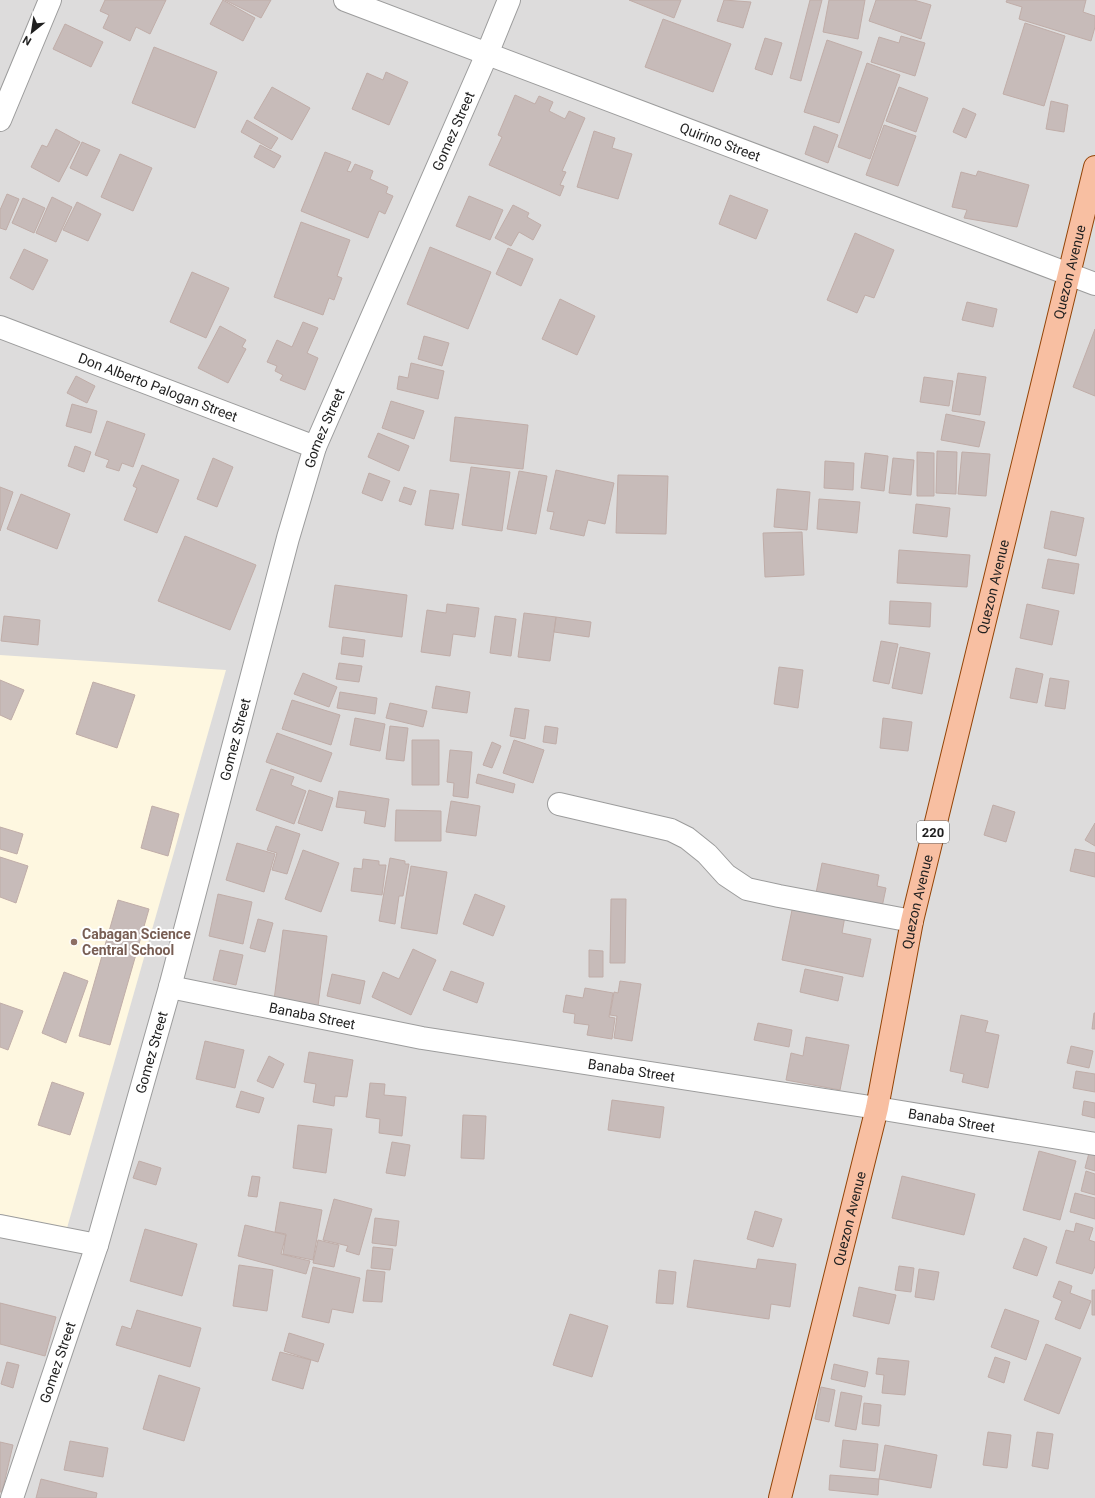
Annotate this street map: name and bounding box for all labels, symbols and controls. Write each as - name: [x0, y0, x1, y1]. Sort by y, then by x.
- north arrow: [12, 12, 52, 52]
- text: N: [20, 33, 34, 48]
- street label: Gomez Street: [429, 89, 478, 173]
- street label: Quirino Street: [677, 119, 763, 165]
- street label: Quezon Avenue: [1050, 223, 1089, 321]
- street label: Don Alberto Palogan Street: [76, 350, 240, 425]
- street label: Gomez Street: [301, 386, 348, 470]
- street label: Quezon Avenue: [974, 538, 1012, 636]
- street label: Gomez Street: [217, 696, 254, 782]
- road number: 220: [917, 821, 949, 843]
- street label: Quezon Avenue: [899, 853, 936, 950]
- place label: Cabagan Science Central School: [82, 926, 191, 958]
- marker: Cabagan Science Central School: [69, 937, 79, 947]
- street label: Banaba Street: [268, 999, 357, 1032]
- street label: Gomez Street: [132, 1009, 171, 1095]
- street label: Banaba Street: [587, 1056, 676, 1085]
- street label: Banaba Street: [907, 1105, 996, 1135]
- street label: Quezon Avenue: [830, 1170, 869, 1267]
- street label: Gomez Street: [36, 1319, 79, 1405]

